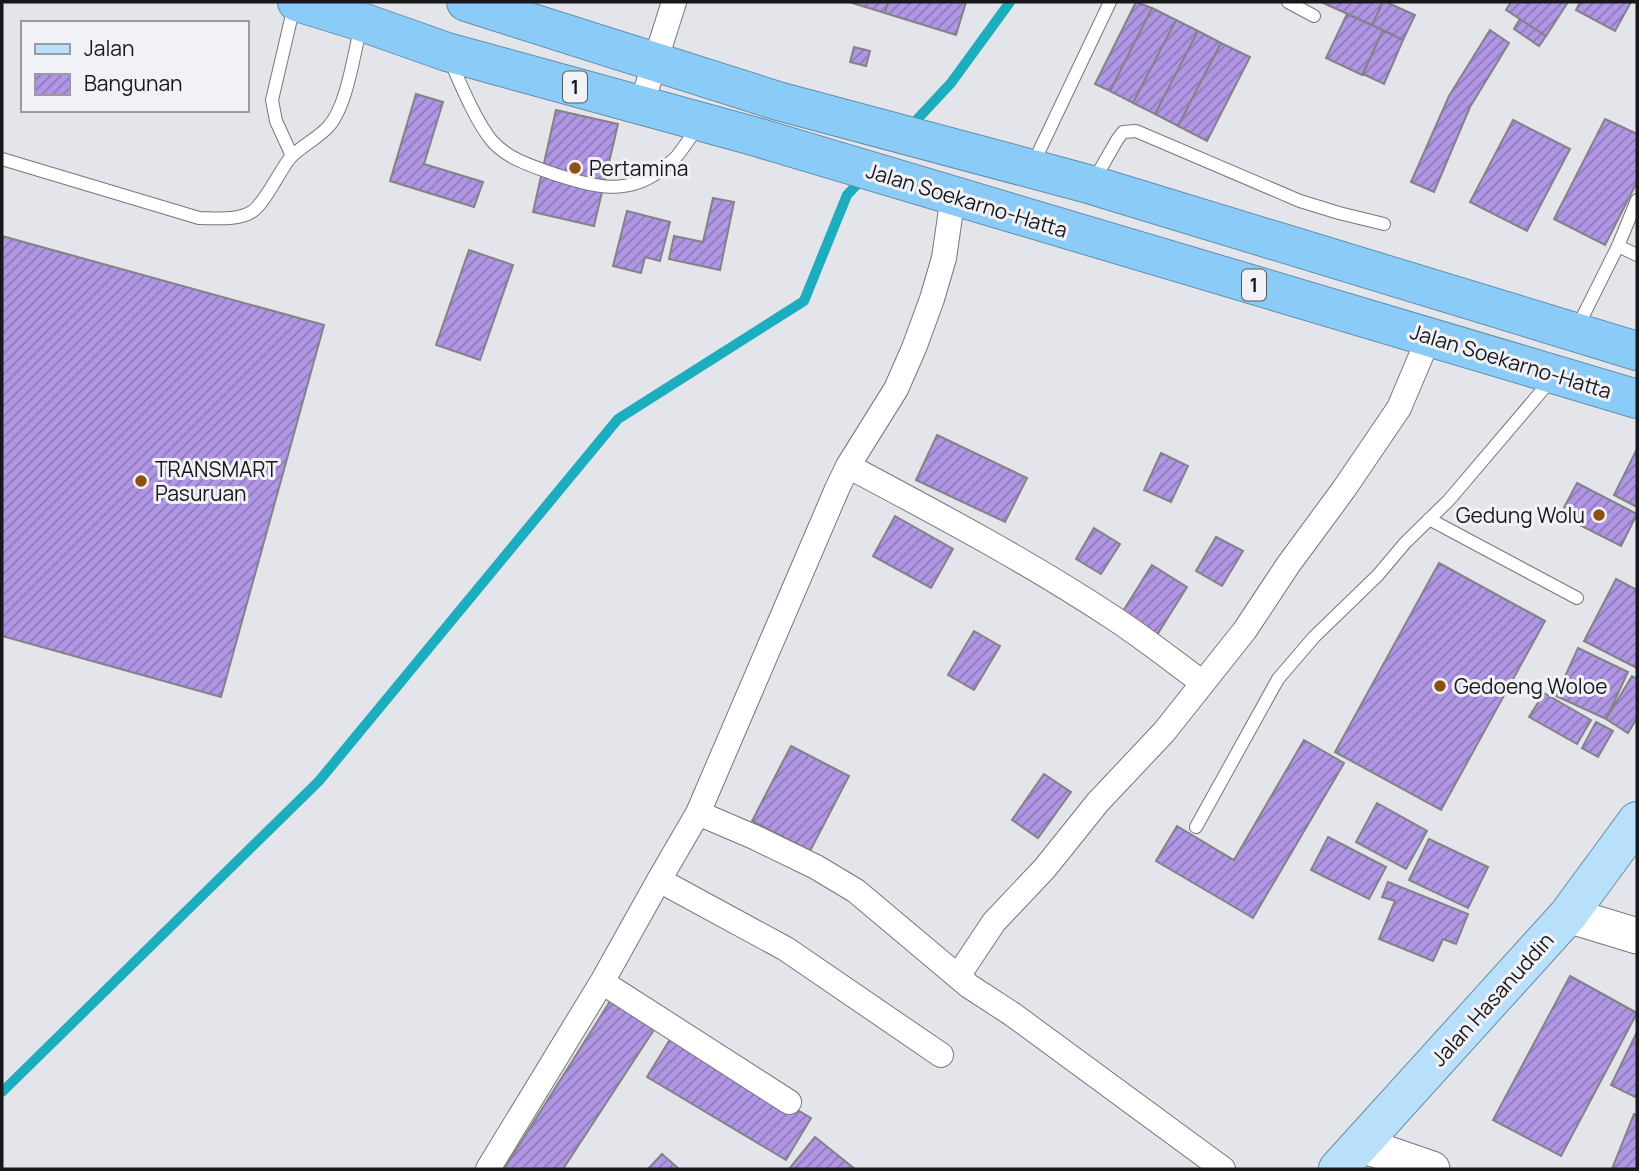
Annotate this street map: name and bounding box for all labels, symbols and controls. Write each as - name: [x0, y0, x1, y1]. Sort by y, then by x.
- legend: [21, 21, 248, 112]
- text: Jalan: [84, 34, 134, 62]
- text: Bangunan: [84, 69, 183, 97]
- road number: 1: [563, 72, 587, 102]
- place label: Pertamina: [589, 154, 688, 182]
- street label: Jalan Soekarno-Hatta: [863, 156, 1071, 244]
- marker: Pertamina: [567, 160, 583, 176]
- road number: 1: [1242, 270, 1266, 300]
- street label: Jalan Soekarno-Hatta: [1407, 317, 1615, 405]
- place label: TRANSMART Pasuruan: [155, 455, 279, 507]
- marker: TRANSMART Pasuruan: [133, 473, 149, 489]
- place label: Gedung Wolu: [1456, 501, 1585, 529]
- marker: Gedung Wolu: [1591, 507, 1607, 523]
- place label: Gedoeng Woloe: [1454, 672, 1607, 700]
- marker: Gedoeng Woloe: [1432, 678, 1448, 694]
- street label: Jalan Hasanuddin: [1425, 926, 1559, 1072]

